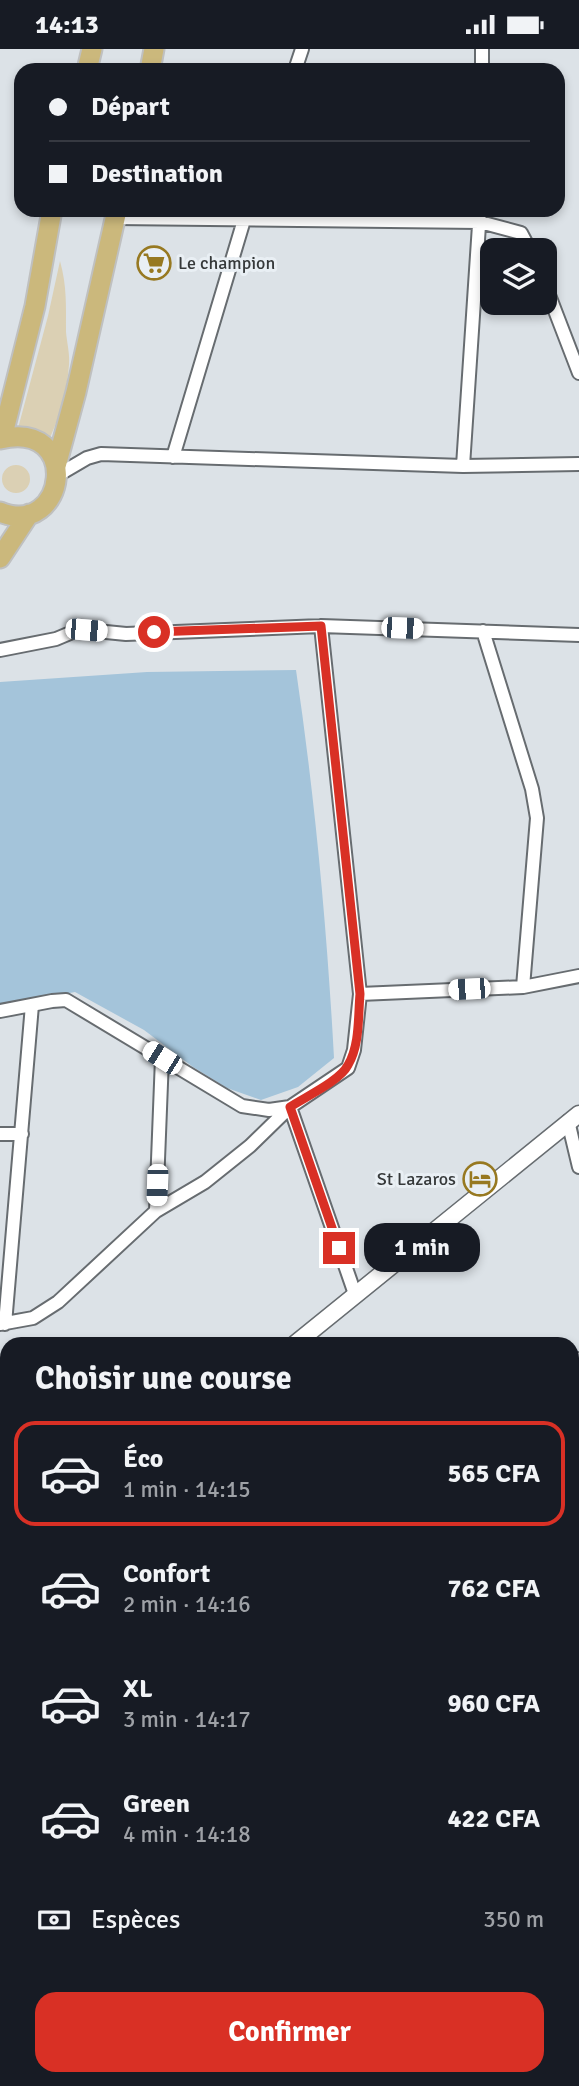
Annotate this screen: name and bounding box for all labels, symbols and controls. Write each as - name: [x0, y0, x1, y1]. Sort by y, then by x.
- text: 14:13: [35, 9, 99, 41]
- text: Départ: [91, 91, 170, 123]
- text: Destination: [91, 158, 223, 190]
- map controls: [480, 238, 557, 315]
- button: layers: [480, 238, 557, 315]
- supermarket icon: Le champion: [135, 244, 173, 282]
- place label: Le champion: [178, 252, 275, 274]
- route start: [138, 616, 170, 648]
- car: [381, 617, 424, 639]
- car: [65, 618, 108, 642]
- car: [448, 977, 491, 1001]
- car: [139, 1038, 186, 1078]
- hotel icon: St Lazaros: [461, 1160, 499, 1198]
- car: [146, 1164, 169, 1206]
- place label: St Lazaros: [377, 1168, 456, 1190]
- callout: 1 min: [364, 1223, 479, 1273]
- route end: [323, 1232, 355, 1264]
- text: 1 min: [394, 1233, 450, 1262]
- text: Choisir une course: [35, 1359, 292, 1398]
- icon: car: [39, 1442, 102, 1505]
- text: Éco: [123, 1443, 163, 1475]
- text: 565 CFA: [448, 1458, 540, 1490]
- text: 1 min · 14:15: [123, 1475, 251, 1504]
- icon: car: [39, 1557, 102, 1620]
- text: Confort: [123, 1558, 210, 1590]
- text: 762 CFA: [448, 1573, 540, 1605]
- text: 2 min · 14:16: [123, 1590, 251, 1619]
- icon: car: [39, 1672, 102, 1735]
- text: XL: [123, 1673, 153, 1705]
- text: 960 CFA: [448, 1688, 540, 1720]
- text: 3 min · 14:17: [123, 1705, 251, 1734]
- icon: car: [39, 1787, 102, 1850]
- text: Green: [123, 1788, 190, 1820]
- text: 422 CFA: [448, 1803, 540, 1835]
- text: 4 min · 14:18: [123, 1820, 251, 1849]
- icon: cash: [35, 1901, 73, 1939]
- text: Espèces: [91, 1904, 180, 1936]
- text: 350 m: [483, 1905, 544, 1934]
- button: Confirmer: [35, 1992, 544, 2072]

